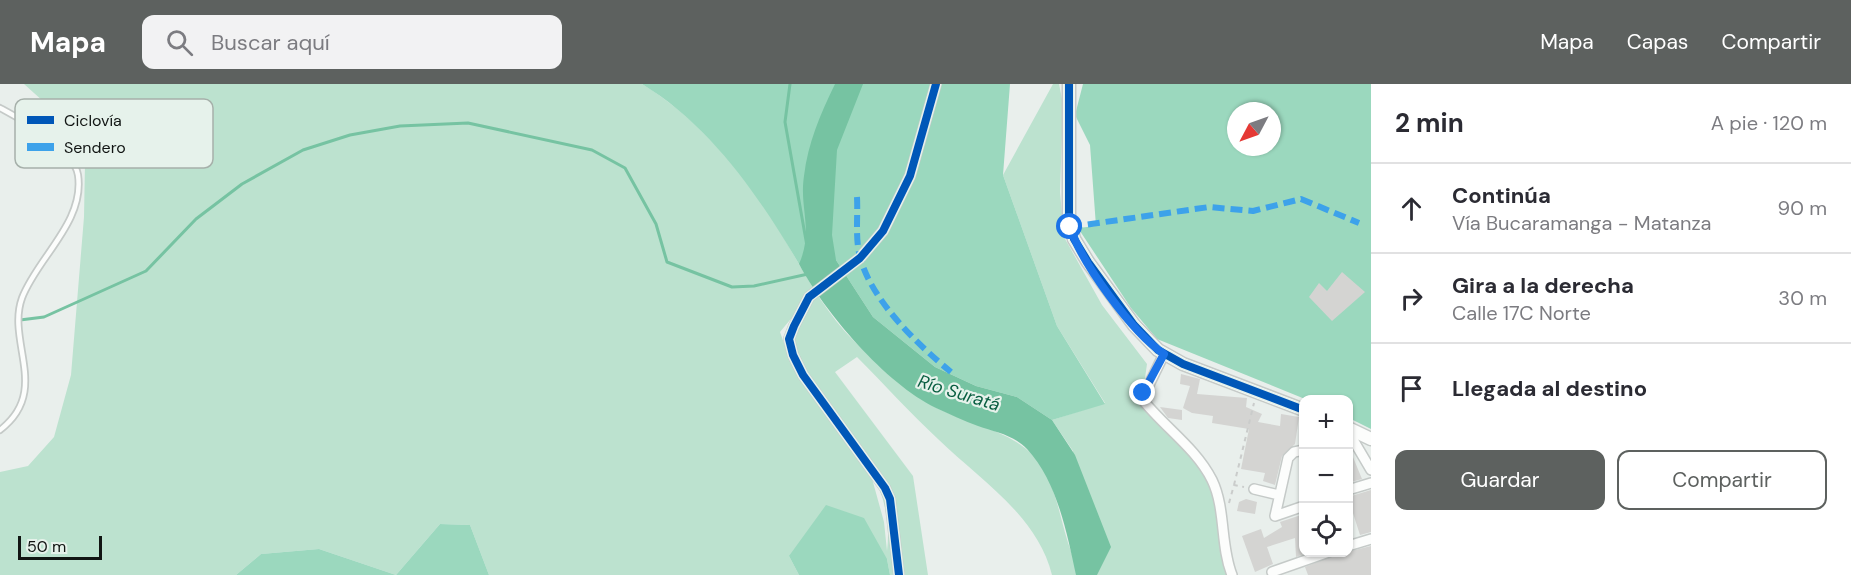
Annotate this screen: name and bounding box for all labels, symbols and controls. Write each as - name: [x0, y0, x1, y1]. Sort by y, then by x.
- search box: [142, 15, 562, 69]
- text: Mapa: [30, 24, 106, 61]
- icon: search: [163, 26, 196, 59]
- text: Buscar aquí: [211, 28, 330, 57]
- text: Mapa: [1540, 28, 1594, 56]
- text: Capas: [1627, 28, 1688, 56]
- text: Compartir: [1721, 28, 1821, 56]
- legend: [15, 99, 213, 168]
- north arrow: [1227, 102, 1281, 156]
- text: 2 min: [1395, 106, 1464, 140]
- text: Ciclovía: [64, 110, 122, 131]
- text: A pie · 120 m: [1711, 110, 1827, 136]
- text: Sendero: [64, 137, 126, 158]
- text: Continúa: [1452, 181, 1551, 210]
- icon: ahead: [1395, 192, 1428, 225]
- text: 90 m: [1778, 195, 1827, 221]
- text: Vía Bucaramanga - Matanza: [1452, 210, 1712, 236]
- route start: [1056, 213, 1082, 239]
- text: Gira a la derecha: [1452, 271, 1634, 300]
- icon: right: [1395, 282, 1428, 315]
- text: 30 m: [1778, 285, 1827, 311]
- text: Calle 17C Norte: [1452, 300, 1591, 326]
- water label: Río Suratá: [915, 369, 1003, 417]
- icon: arrive: [1395, 372, 1428, 405]
- text: Llegada al destino: [1452, 374, 1647, 403]
- route end: [1129, 379, 1155, 405]
- map controls: [1299, 395, 1353, 557]
- button: +: [1299, 395, 1353, 449]
- button: −: [1299, 449, 1353, 503]
- button: Guardar: [1395, 450, 1605, 510]
- button: Compartir: [1617, 450, 1827, 510]
- button: locate: [1299, 503, 1353, 557]
- scale bar: [18, 533, 102, 560]
- text: 50 m: [27, 536, 66, 557]

